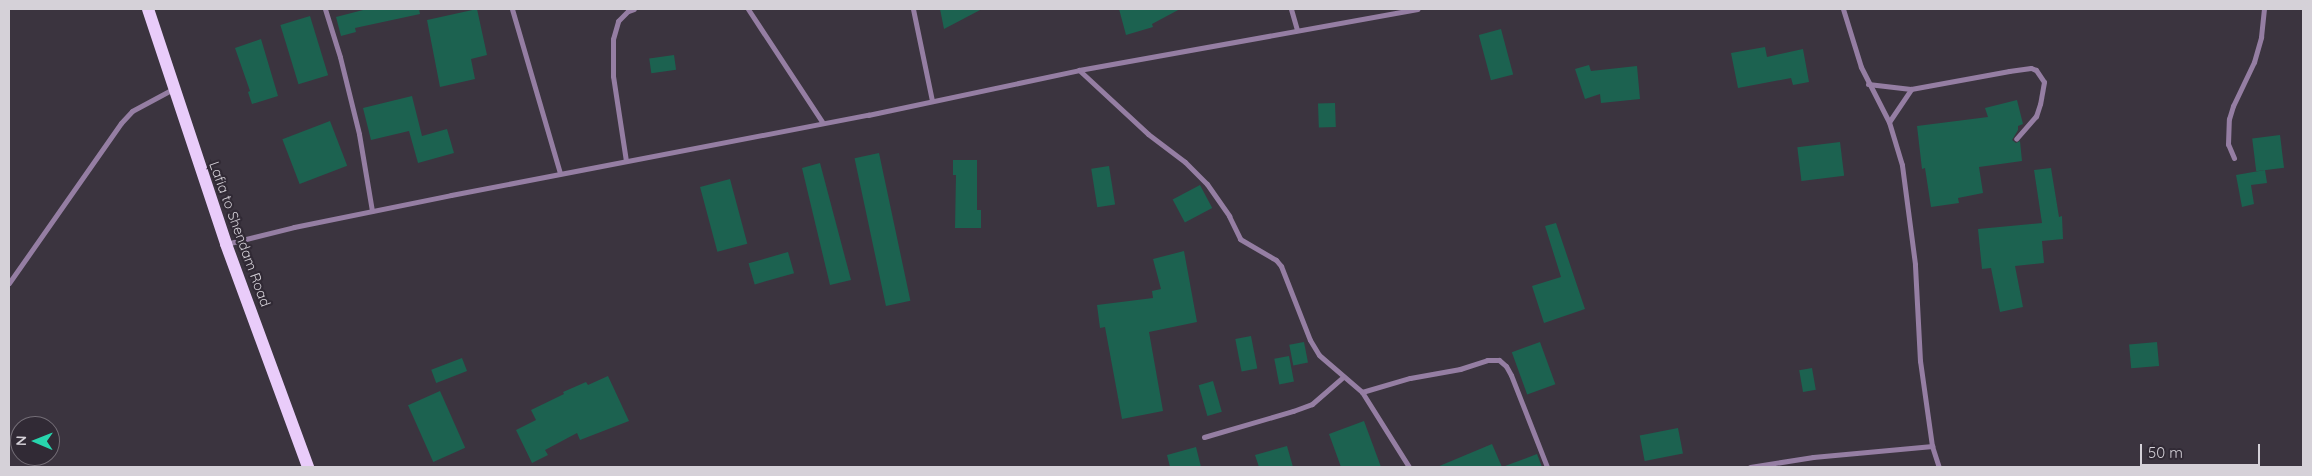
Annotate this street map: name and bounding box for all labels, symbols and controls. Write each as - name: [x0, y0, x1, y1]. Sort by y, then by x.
- street label: Lafia to Shendam Road: [206, 159, 274, 309]
- north arrow: [10, 416, 60, 466]
- scale bar: [2142, 434, 2262, 466]
- text: N: [12, 435, 30, 446]
- text: 50 m: [2148, 443, 2183, 462]

